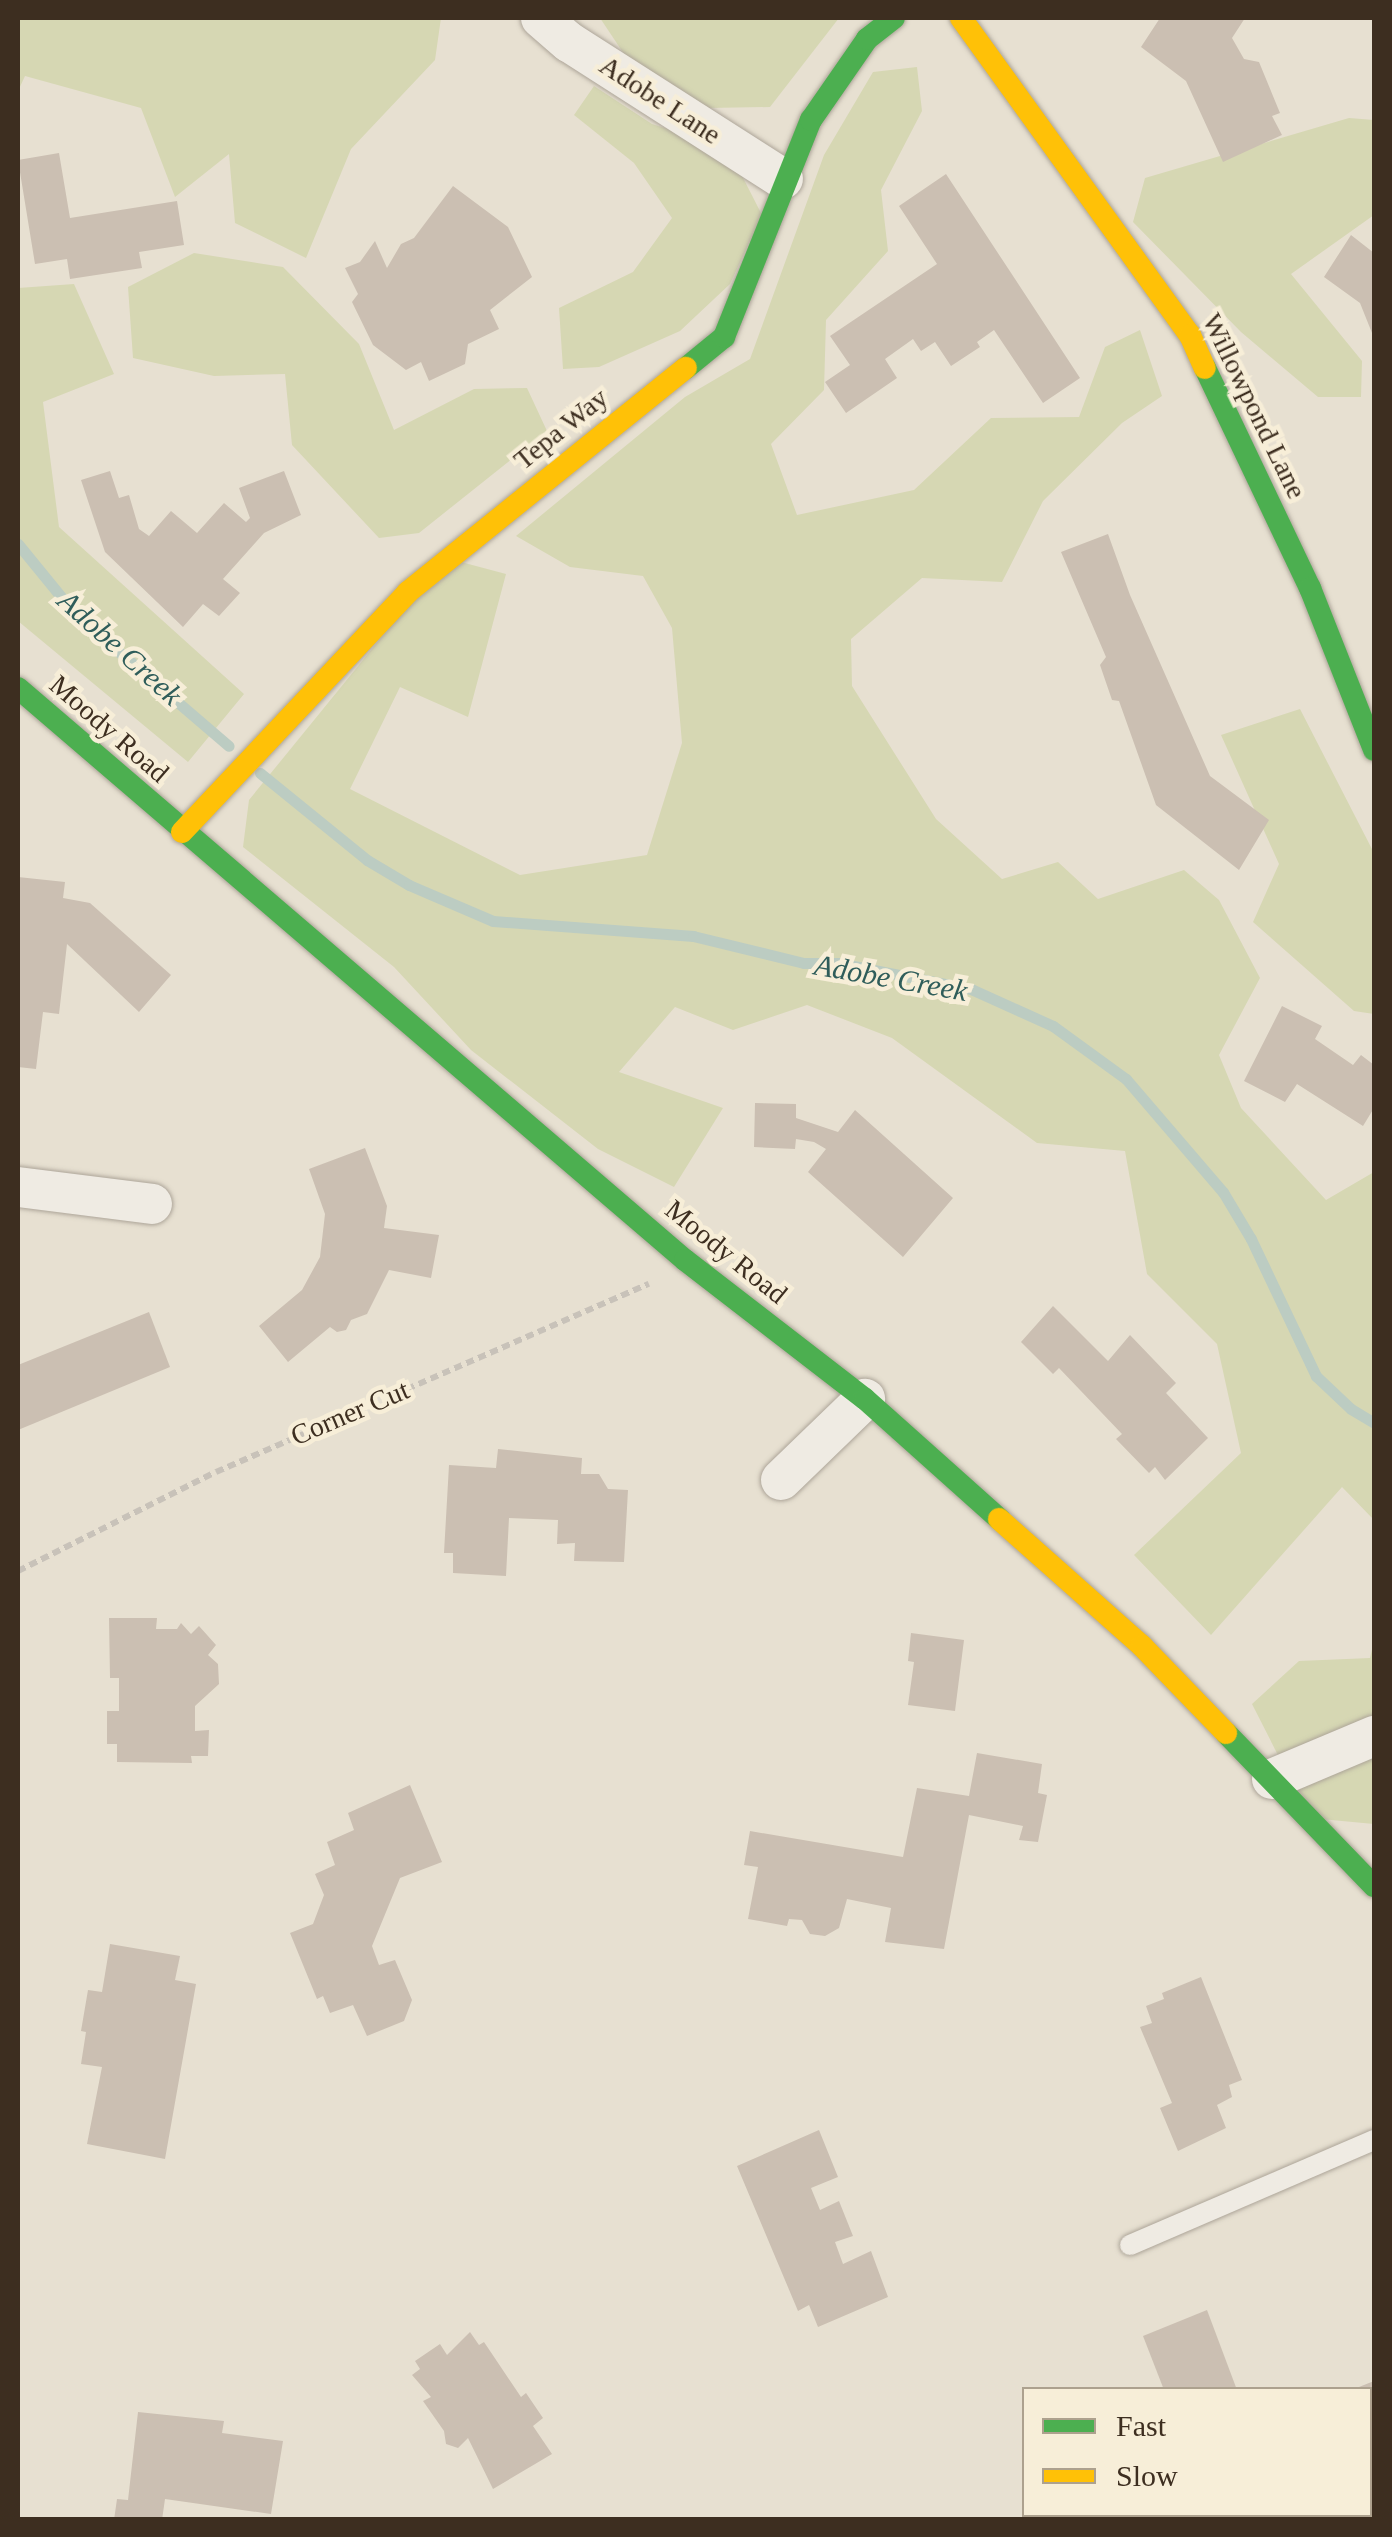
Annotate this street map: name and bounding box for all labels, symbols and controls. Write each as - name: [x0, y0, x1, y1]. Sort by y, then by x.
- street label: Adobe Lane: [593, 48, 727, 152]
- street label: Willowpond Lane: [1195, 308, 1313, 504]
- street label: Tepa Way: [507, 381, 615, 477]
- water label: Adobe Creek: [50, 583, 190, 713]
- street label: Moody Road: [43, 668, 175, 790]
- water label: Adobe Creek: [812, 947, 970, 1009]
- street label: Moody Road: [658, 1193, 794, 1311]
- street label: Corner Cut: [286, 1373, 414, 1453]
- legend: [1022, 2387, 1372, 2517]
- text: Fast: [1116, 2409, 1166, 2442]
- text: Slow: [1116, 2459, 1178, 2492]

